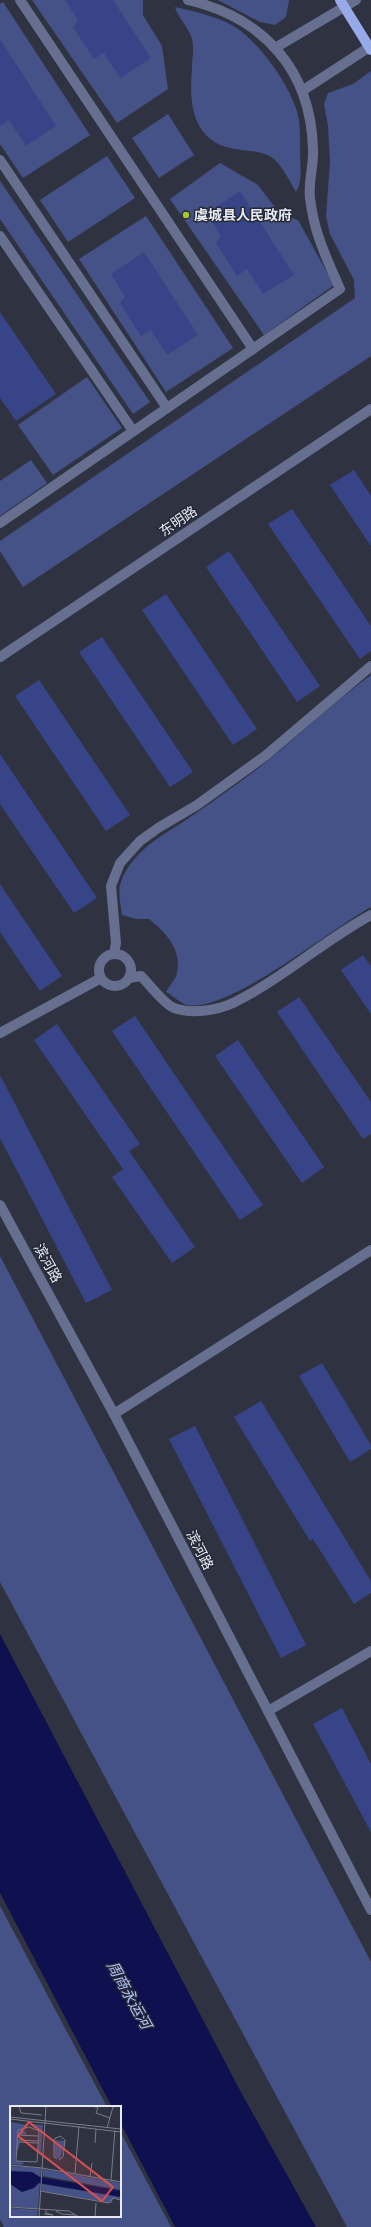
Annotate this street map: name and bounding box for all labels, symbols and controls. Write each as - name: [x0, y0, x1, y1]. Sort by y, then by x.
- place label: 虞城县人民政府: [194, 207, 292, 223]
- marker: 虞城县人民政府: [181, 210, 191, 220]
- street label: 东明路: [156, 503, 200, 539]
- street label: 滨河路: [31, 1241, 65, 1285]
- street label: 滨河路: [183, 1528, 217, 1572]
- water label: 周商永运河: [104, 1958, 157, 2034]
- inset map: [10, 2106, 121, 2217]

